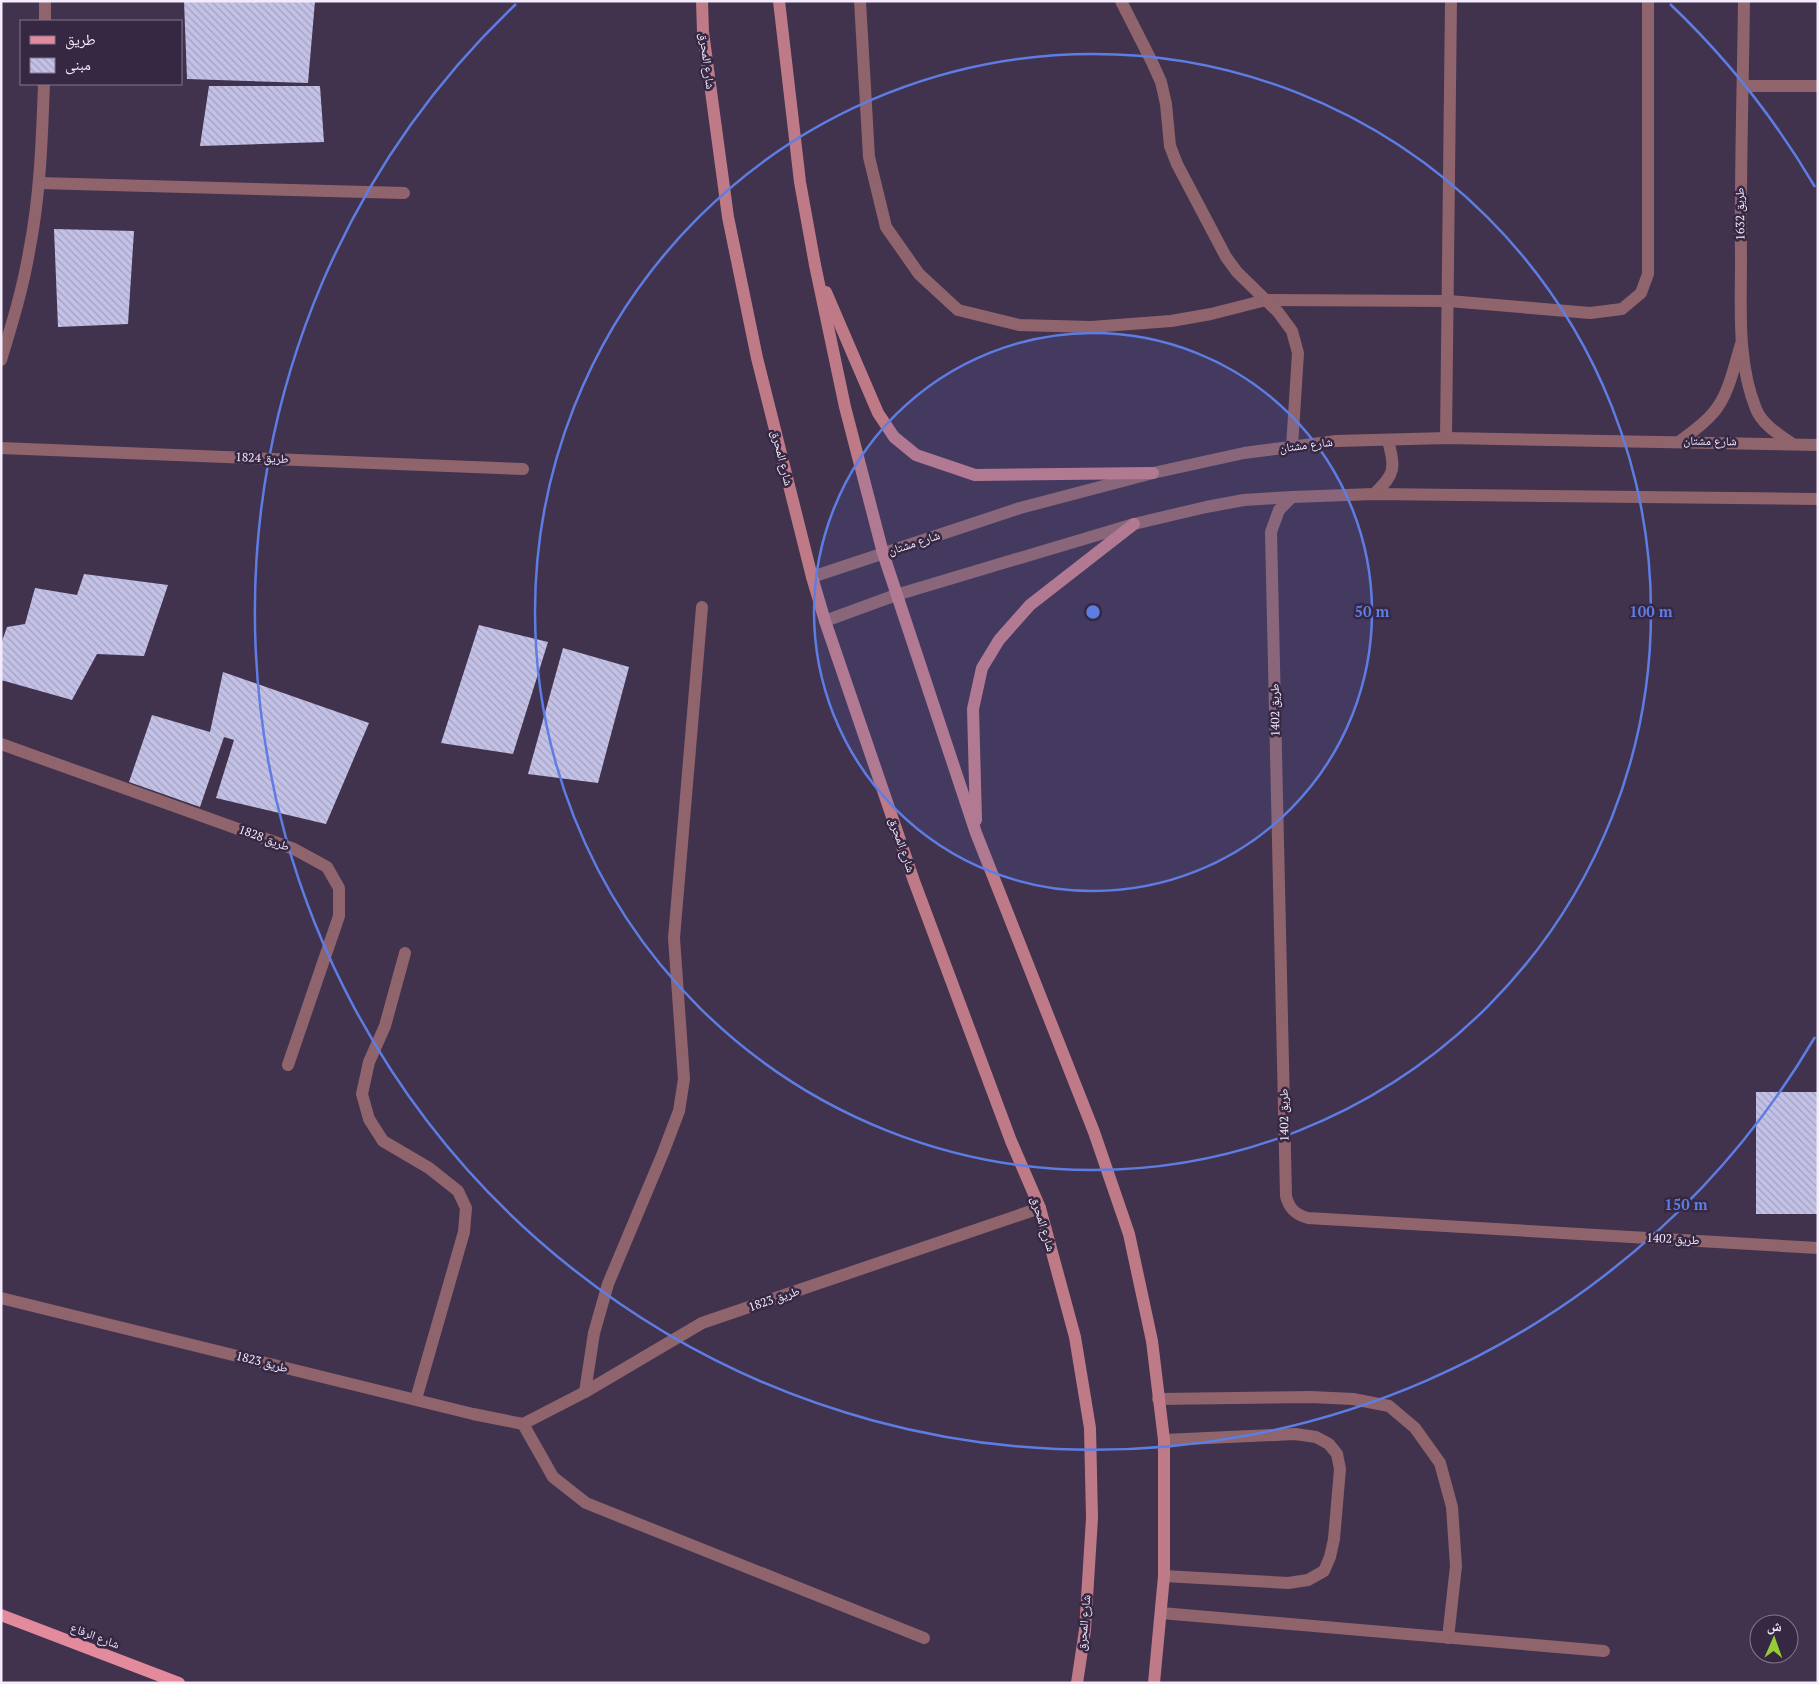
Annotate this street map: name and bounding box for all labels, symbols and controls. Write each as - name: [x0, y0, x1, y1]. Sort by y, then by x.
- legend: [20, 20, 182, 85]
- text: طريق: [65, 29, 96, 50]
- street label: شارع المحرق: [696, 32, 718, 90]
- text: مبنى: [65, 54, 91, 75]
- street label: طريق 1632: [1732, 187, 1748, 241]
- street label: شارع المحرق: [767, 429, 797, 488]
- street label: شارع مشتان: [1683, 433, 1737, 449]
- street label: شارع مشتان: [1278, 434, 1334, 456]
- street label: طريق 1824: [235, 449, 289, 466]
- street label: شارع مشتان: [886, 527, 942, 559]
- text: 50 m: [1355, 601, 1390, 621]
- text: 100 m: [1629, 601, 1673, 621]
- centre of rings: [1084, 603, 1102, 621]
- street label: طريق 1402: [1267, 683, 1283, 737]
- street label: شارع المحرق: [885, 816, 919, 874]
- street label: طريق 1828: [237, 821, 292, 854]
- street label: طريق 1402: [1276, 1088, 1292, 1142]
- text: 150 m: [1664, 1194, 1708, 1214]
- street label: شارع المحرق: [1027, 1195, 1059, 1254]
- street label: طريق 1402: [1646, 1230, 1700, 1248]
- street label: طريق 1823: [746, 1283, 802, 1314]
- street label: طريق 1823: [234, 1348, 290, 1375]
- street label: شارع المحرق: [1074, 1594, 1094, 1652]
- north arrow: [1749, 1614, 1799, 1664]
- text: ش: [1767, 1616, 1782, 1635]
- street label: شارع الرفاع: [68, 1619, 122, 1653]

